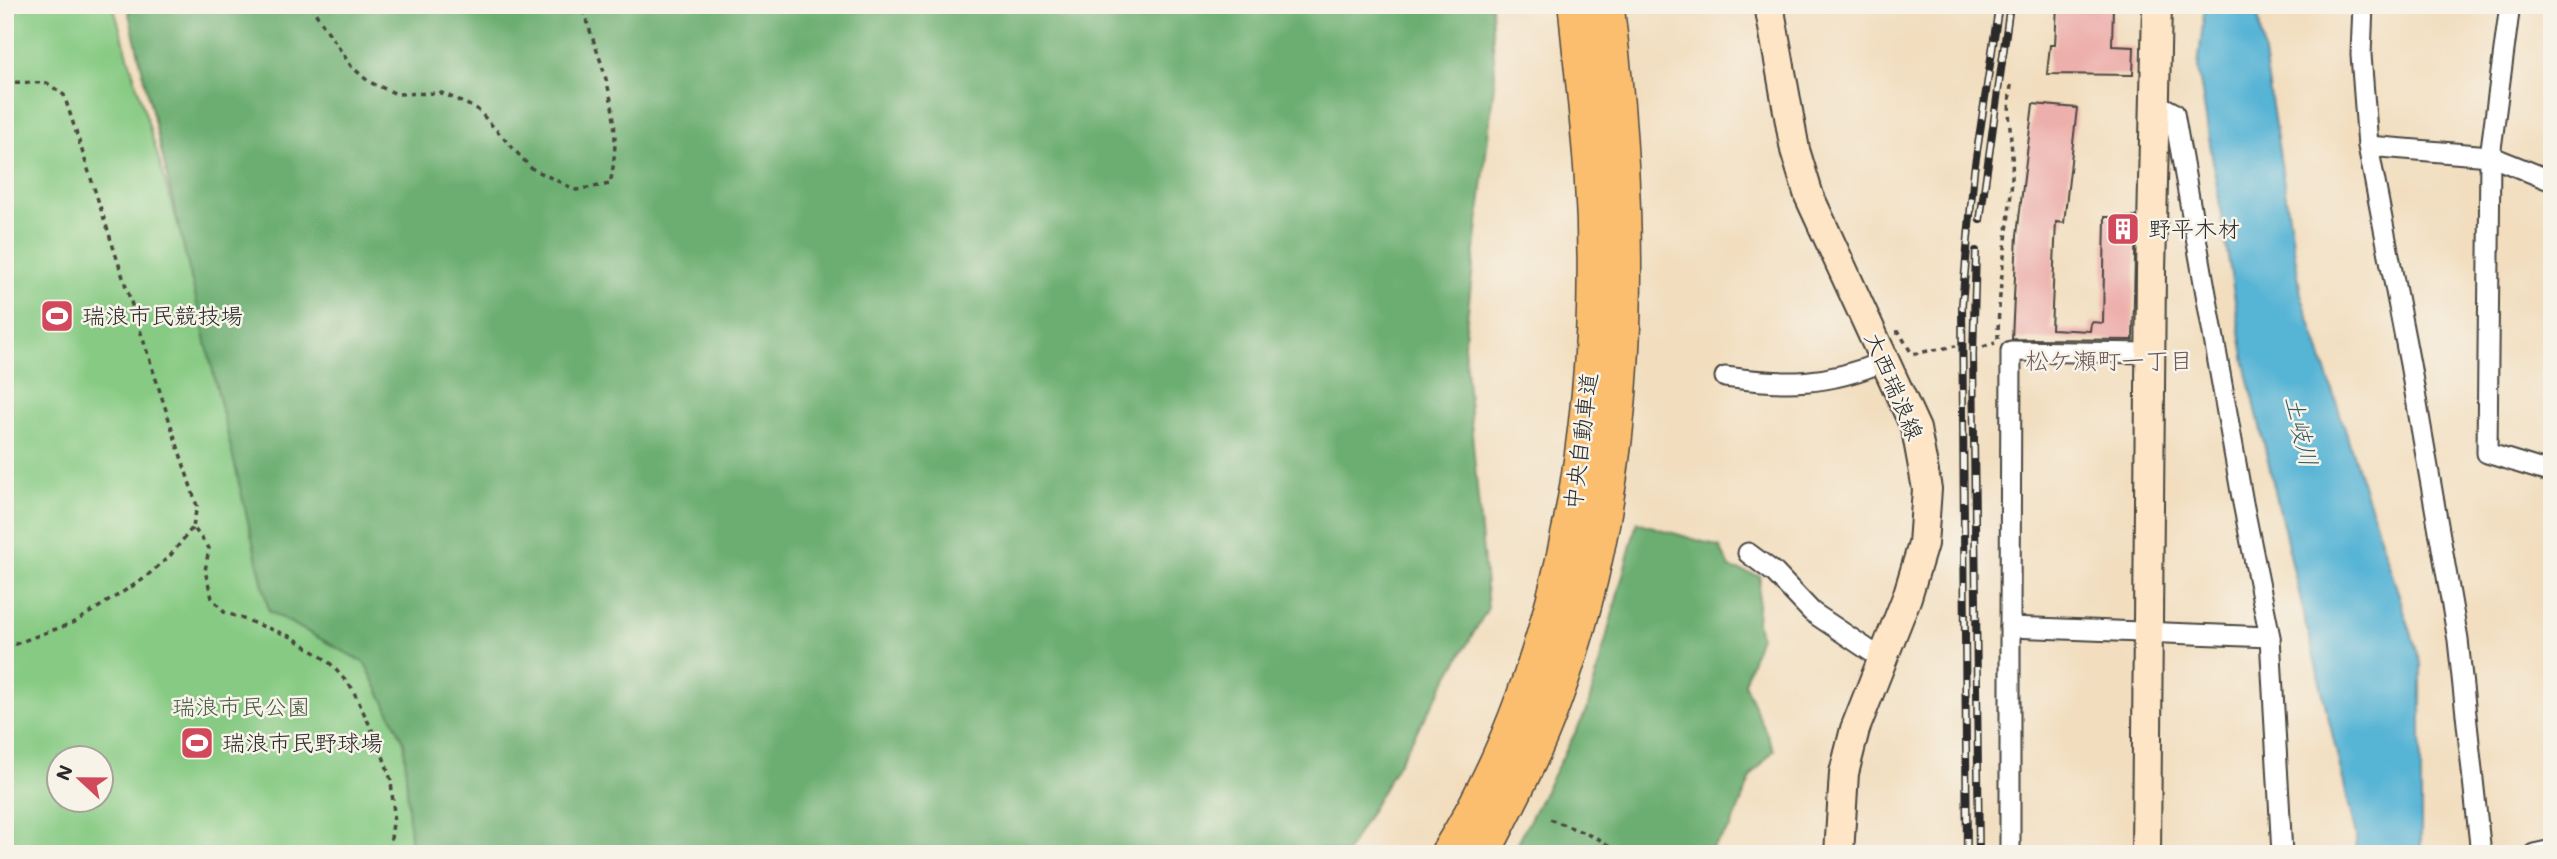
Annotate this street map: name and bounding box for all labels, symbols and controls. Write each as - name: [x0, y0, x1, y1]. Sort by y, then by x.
- building icon: 野平木材: [2104, 210, 2142, 248]
- place label: 野平木材: [2148, 213, 2240, 243]
- sports icon: 瑞浪市民競技場: [38, 297, 76, 335]
- place label: 瑞浪市民競技場: [82, 300, 243, 330]
- street label: 大西瑞浪線: [1859, 327, 1931, 444]
- district label: 松ケ瀬町一丁目: [2025, 344, 2193, 375]
- street label: 中央自動車道: [1557, 371, 1603, 511]
- water label: 土岐川: [2279, 392, 2326, 469]
- park label: 瑞浪市民公園: [172, 691, 310, 721]
- sports icon: 瑞浪市民野球場: [178, 724, 216, 762]
- place label: 瑞浪市民野球場: [222, 727, 383, 757]
- north arrow: [46, 744, 116, 814]
- text: N: [49, 761, 78, 784]

